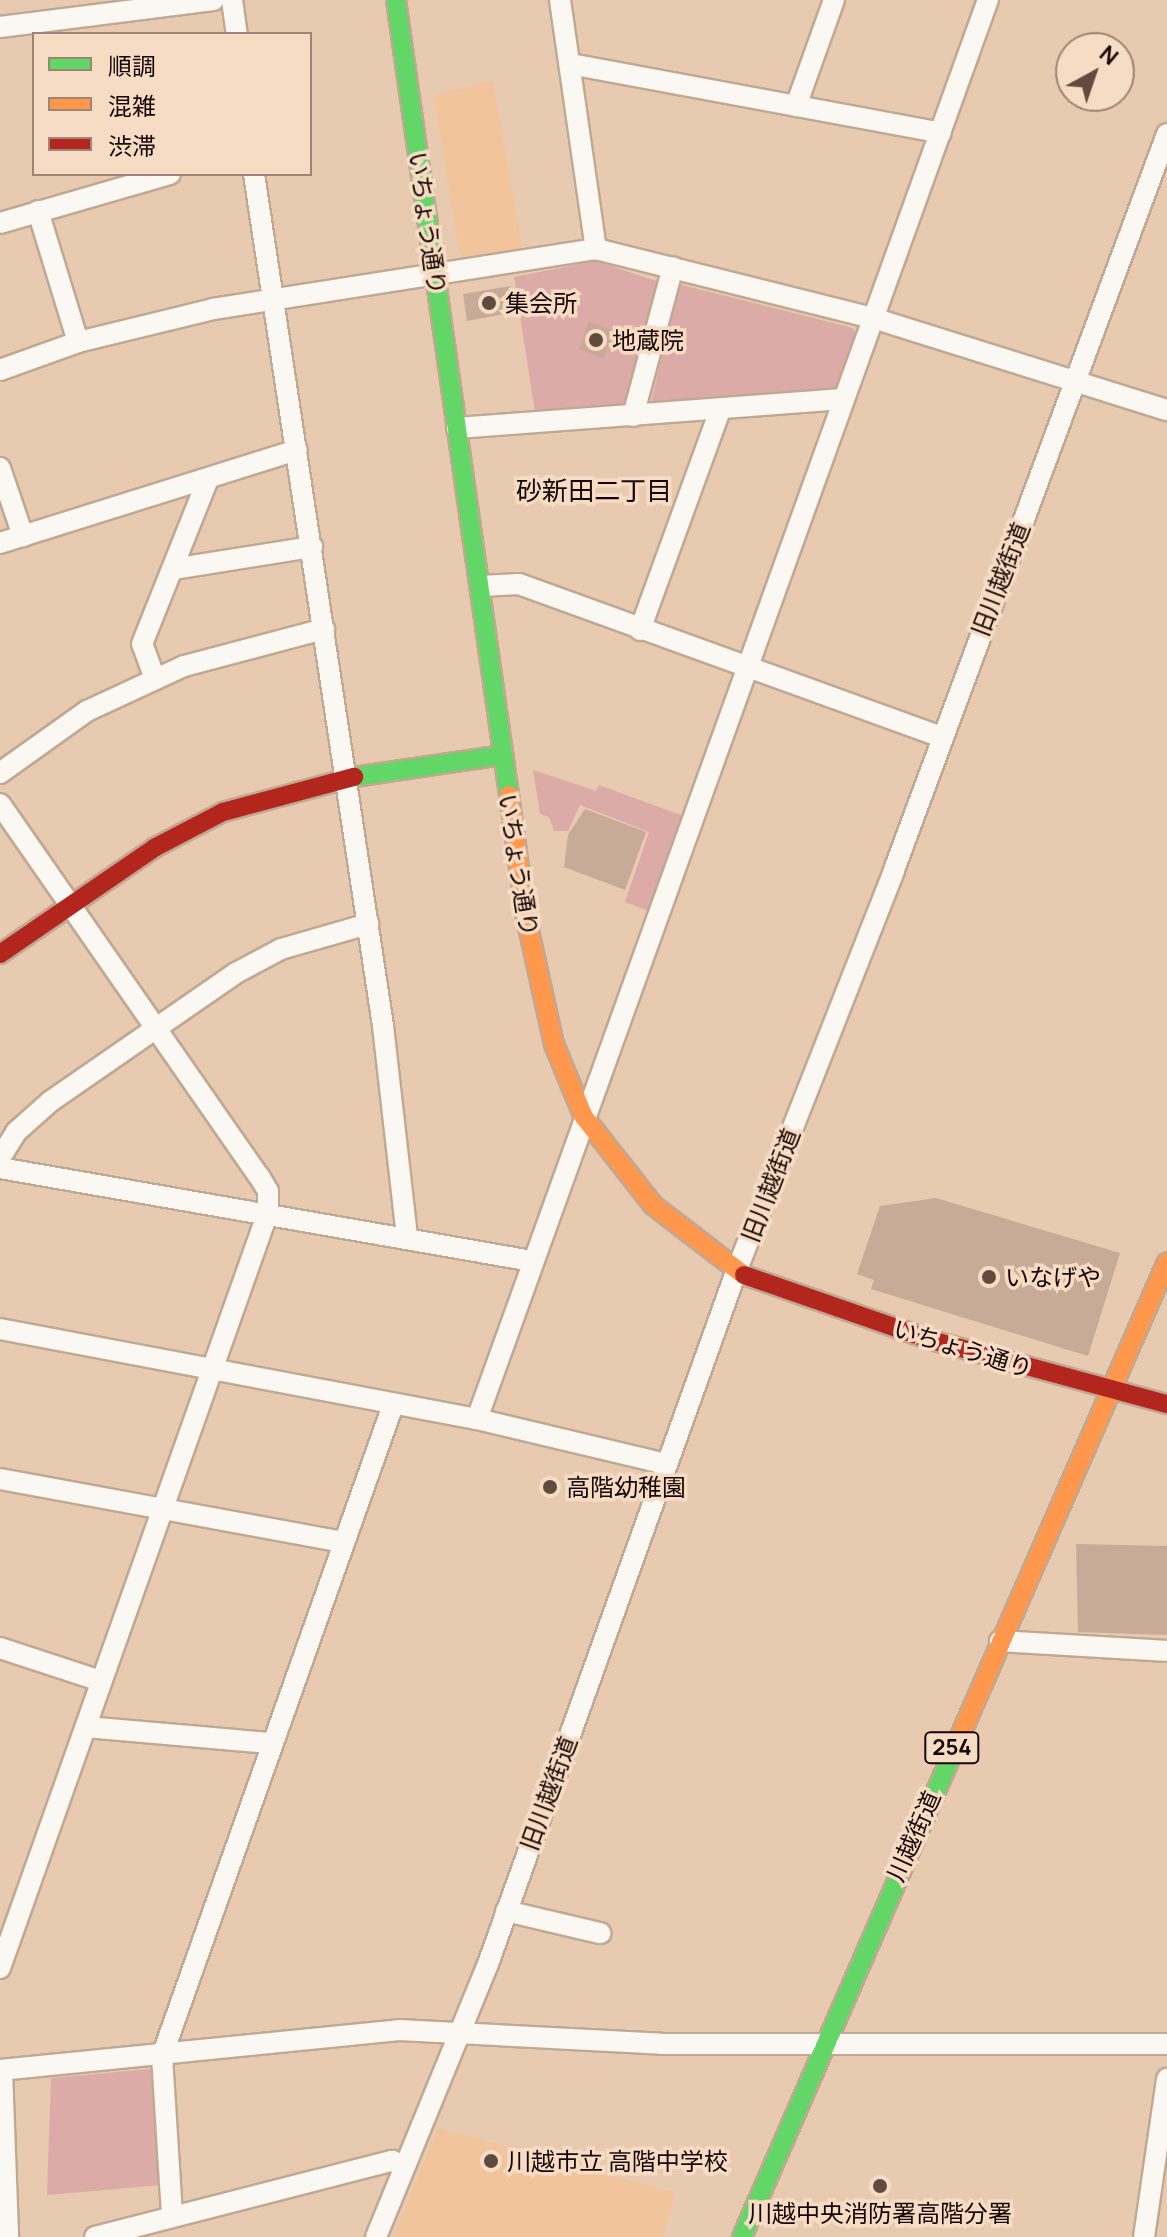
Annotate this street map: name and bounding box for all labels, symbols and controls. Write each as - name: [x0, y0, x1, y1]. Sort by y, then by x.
- legend: [32, 32, 312, 176]
- north arrow: [1055, 32, 1135, 112]
- text: N: [1093, 39, 1125, 72]
- text: 順調: [108, 49, 156, 82]
- text: 混雑: [108, 89, 156, 122]
- text: 渋滞: [108, 129, 156, 162]
- street label: いちょう通り: [404, 150, 452, 296]
- place label: 集会所: [505, 289, 577, 317]
- marker: 集会所: [480, 294, 498, 312]
- place label: 地蔵院: [612, 326, 684, 354]
- marker: 地蔵院: [587, 331, 605, 349]
- district label: 砂新田二丁目: [516, 475, 672, 507]
- street label: 旧川越街道: [965, 518, 1035, 640]
- street label: いちょう通り: [494, 792, 544, 938]
- street label: 旧川越街道: [735, 1124, 805, 1246]
- place label: いなげや: [1005, 1263, 1101, 1291]
- marker: いなげや: [980, 1268, 998, 1286]
- street label: いちょう通り: [890, 1313, 1036, 1383]
- place label: 高階幼稚園: [566, 1473, 686, 1501]
- marker: 高階幼稚園: [541, 1478, 559, 1496]
- road number: 254: [924, 1730, 980, 1766]
- street label: 旧川越街道: [514, 1732, 582, 1854]
- street label: 川越街道: [880, 1786, 946, 1886]
- place label: 川越市立 高階中学校: [507, 2147, 728, 2175]
- marker: 川越市立 高階中学校: [482, 2152, 500, 2170]
- marker: 川越中央消防署高階分署: [871, 2177, 889, 2195]
- place label: 川越中央消防署高階分署: [748, 2199, 1012, 2227]

